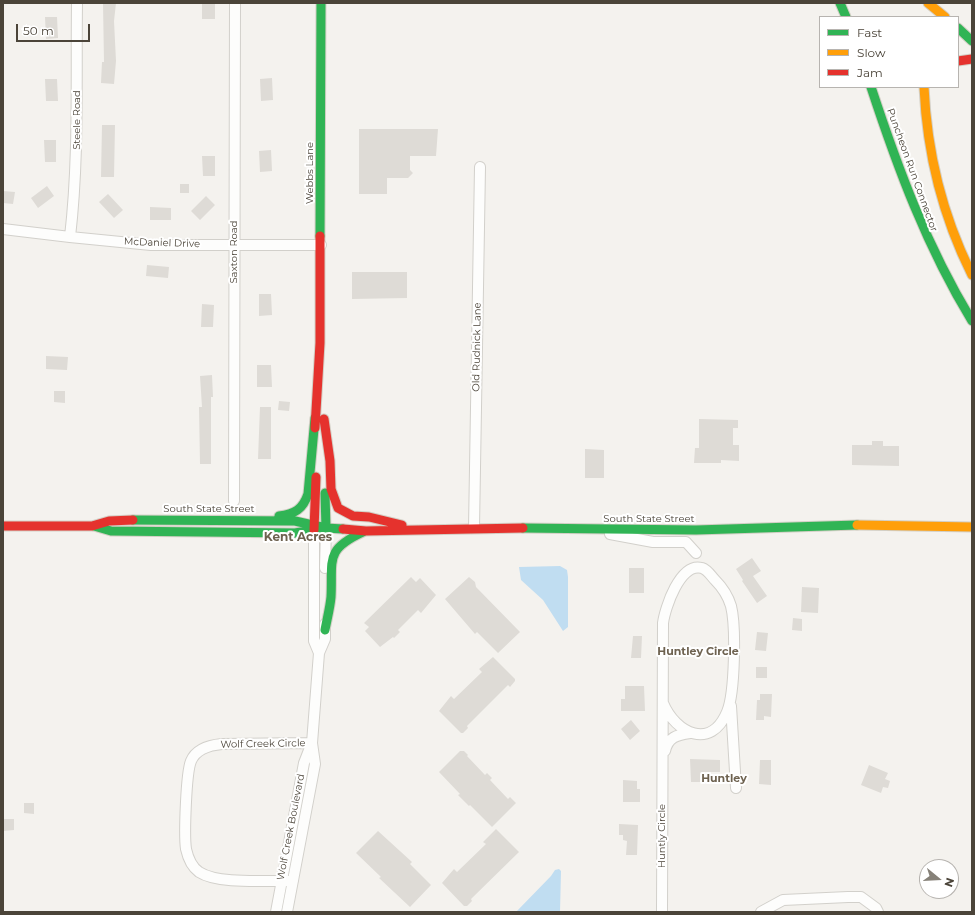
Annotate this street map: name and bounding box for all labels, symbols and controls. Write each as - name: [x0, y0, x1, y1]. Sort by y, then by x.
- scale bar: [18, 16, 92, 42]
- legend: [819, 16, 959, 88]
- text: 50 m: [23, 23, 54, 38]
- text: Fast: [857, 25, 882, 40]
- text: Slow: [857, 45, 886, 60]
- text: Jam: [857, 65, 883, 80]
- street label: Steele Road: [71, 90, 83, 150]
- street label: Puncheon Run Connector: [884, 107, 940, 233]
- street label: Webbs Lane: [304, 142, 316, 204]
- street label: Saxton Road: [228, 220, 240, 284]
- street label: McDaniel Drive: [124, 236, 200, 250]
- street label: Old Rudnick Lane: [470, 302, 484, 392]
- street label: South State Street: [163, 503, 255, 515]
- street label: South State Street: [603, 513, 695, 525]
- district label: Kent Acres: [264, 530, 332, 544]
- district label: Huntley Circle: [657, 645, 739, 659]
- street label: Wolf Creek Circle: [220, 737, 306, 751]
- district label: Huntley: [701, 772, 747, 786]
- street label: Wolf Creek Boulevard: [275, 773, 307, 881]
- street label: Huntly Circle: [656, 804, 668, 868]
- north arrow: [919, 859, 959, 899]
- text: N: [941, 876, 957, 889]

